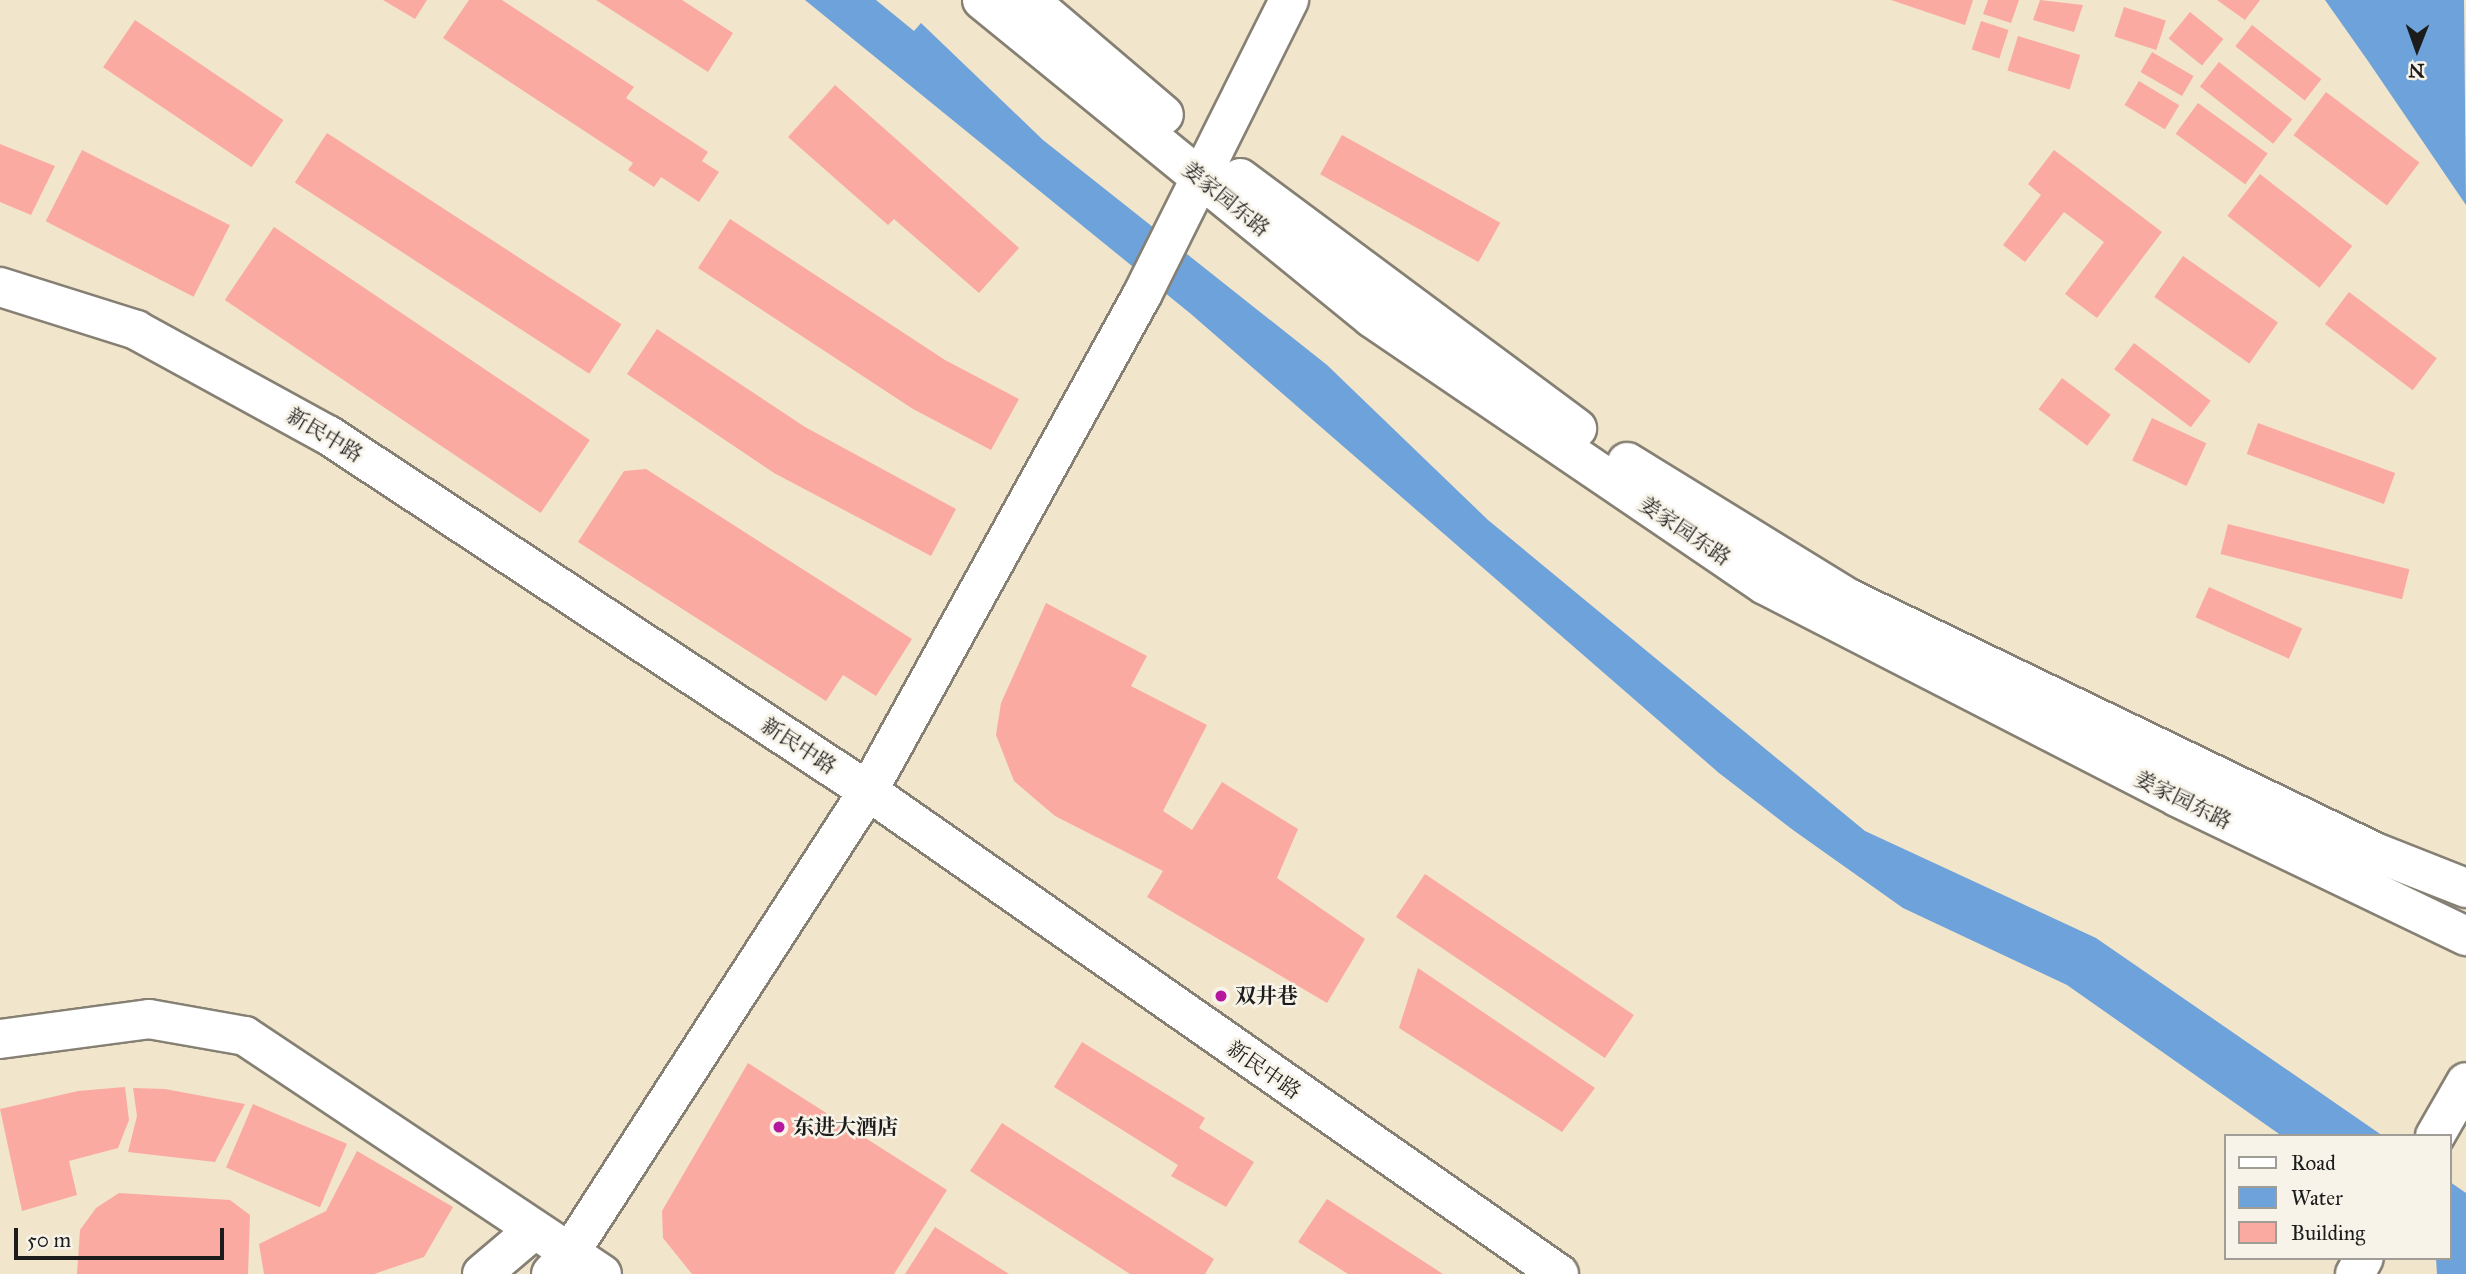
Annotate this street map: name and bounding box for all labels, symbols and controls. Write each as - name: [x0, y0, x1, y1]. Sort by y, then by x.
- north arrow: [2382, 14, 2452, 84]
- text: N: [2408, 59, 2425, 82]
- street label: 姜家园东路: [1177, 156, 1275, 242]
- street label: 新民中路: [283, 403, 367, 467]
- street label: 姜家园东路: [1634, 491, 1736, 571]
- street label: 新民中路: [757, 713, 841, 779]
- street label: 姜家园东路: [2130, 766, 2236, 834]
- place label: 双井巷: [1235, 983, 1298, 1009]
- marker: 双井巷: [1213, 988, 1229, 1004]
- street label: 新民中路: [1222, 1036, 1306, 1104]
- place label: 东进大酒店: [793, 1114, 898, 1140]
- marker: 东进大酒店: [771, 1119, 787, 1135]
- legend: [2224, 1134, 2452, 1260]
- text: Road: [2291, 1150, 2336, 1176]
- text: Water: [2291, 1185, 2343, 1211]
- scale bar: [18, 1214, 228, 1258]
- text: Building: [2291, 1220, 2365, 1246]
- text: 50 m: [27, 1227, 71, 1253]

